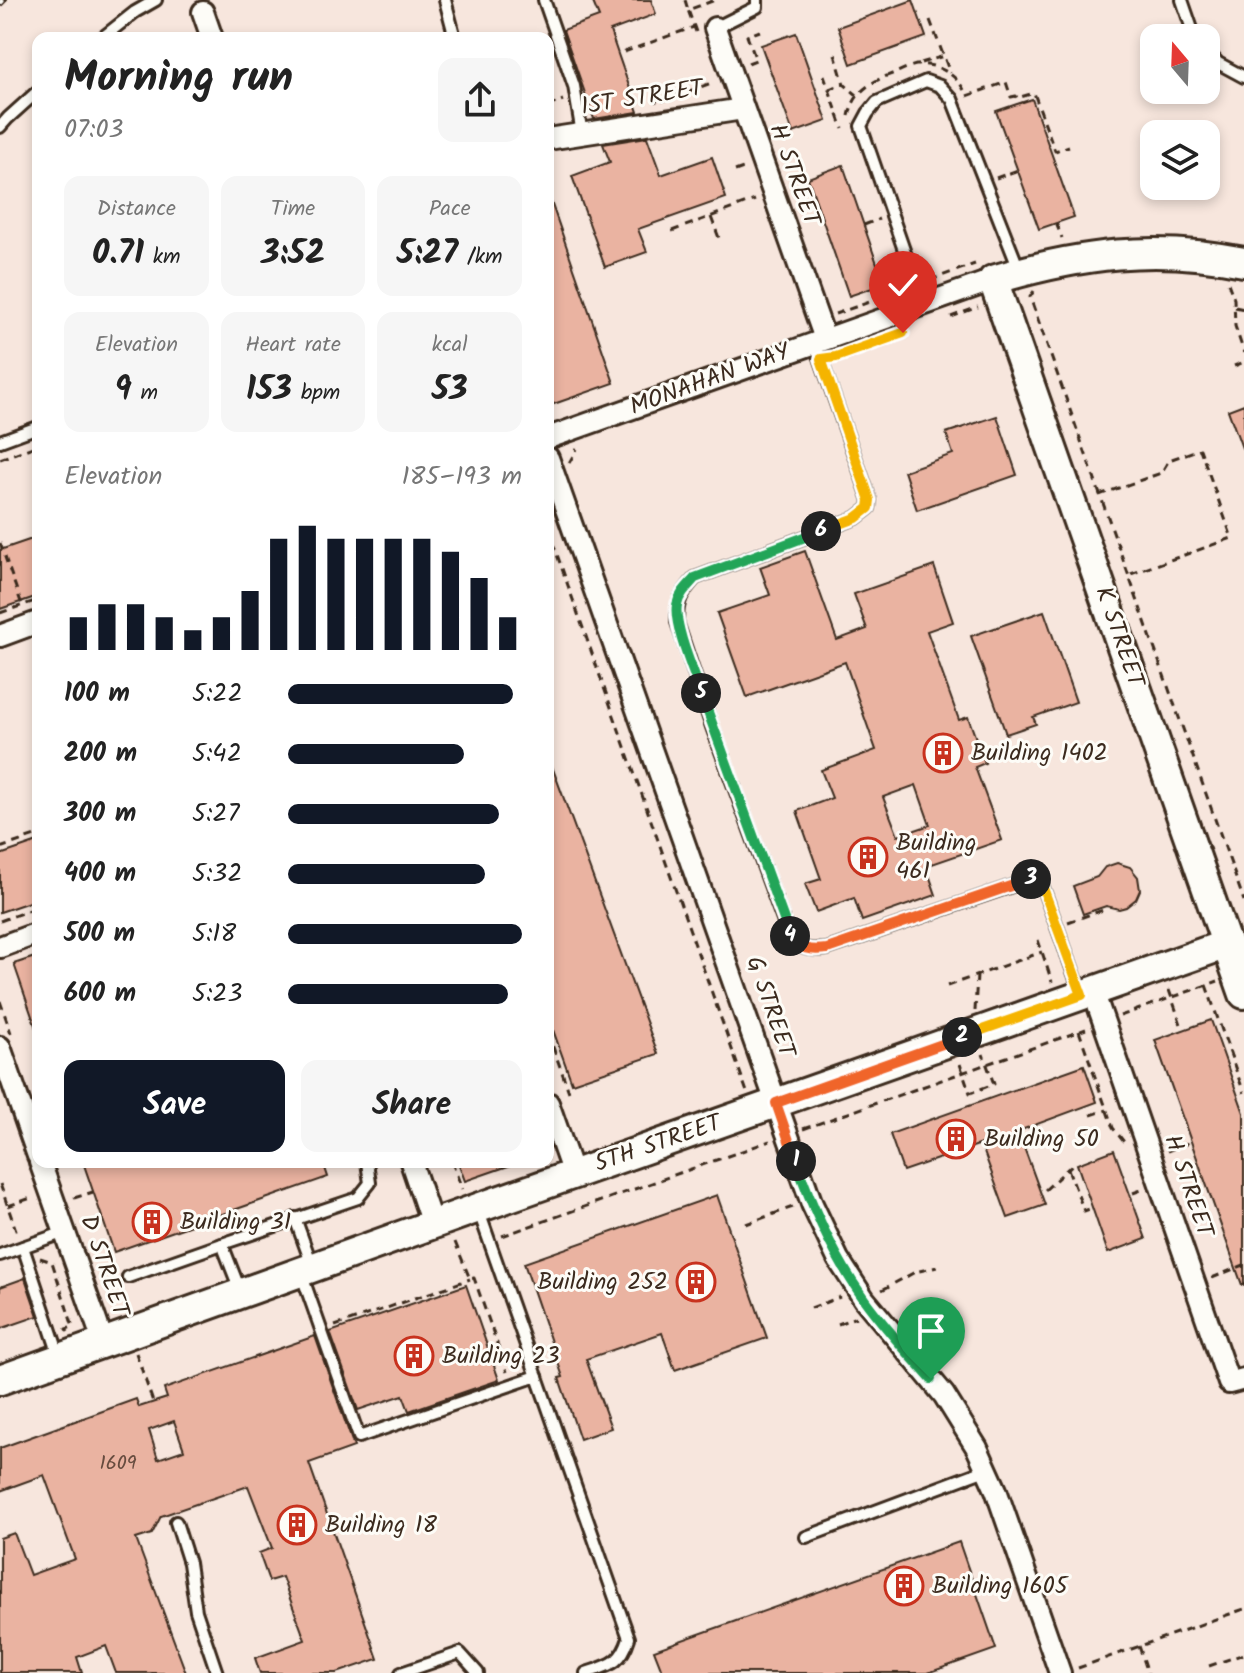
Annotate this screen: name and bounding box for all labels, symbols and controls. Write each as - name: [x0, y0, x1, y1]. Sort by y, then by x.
- north arrow: [1140, 24, 1220, 104]
- map controls: [1140, 24, 1220, 200]
- text: Morning run: [64, 44, 293, 114]
- button: share: [438, 58, 522, 142]
- street label: 1ST STREET: [578, 69, 708, 127]
- text: 07:03: [64, 109, 123, 151]
- street label: H STREET: [758, 118, 831, 234]
- button: layers: [1140, 120, 1220, 200]
- text: Distance: [97, 192, 176, 227]
- text: Time: [271, 192, 315, 227]
- text: Pace: [429, 192, 471, 227]
- text: 0.71: [92, 227, 144, 281]
- text: 3:52: [261, 227, 325, 281]
- text: 5:27: [397, 227, 458, 281]
- text: km: [144, 240, 181, 275]
- text: /km: [458, 240, 503, 275]
- pin: [869, 251, 937, 333]
- icon: check: [881, 263, 925, 307]
- text: Elevation: [95, 328, 178, 363]
- text: Heart rate: [245, 328, 341, 363]
- text: kcal: [432, 328, 468, 363]
- street label: MONAHAN WAY: [624, 333, 797, 427]
- text: 9: [115, 363, 132, 417]
- text: 153: [246, 363, 292, 417]
- text: 53: [432, 363, 468, 417]
- text: m: [132, 376, 158, 411]
- text: bpm: [292, 376, 340, 411]
- text: Elevation: [64, 456, 162, 498]
- text: 185–193 m: [402, 456, 522, 498]
- pin: 6: [801, 511, 841, 551]
- text: 6: [815, 513, 827, 548]
- street label: K STREET: [1084, 581, 1155, 695]
- text: 100 m: [64, 673, 130, 715]
- text: 5:22: [192, 673, 243, 715]
- pin: 5: [681, 673, 721, 713]
- text: 5: [695, 675, 707, 710]
- building icon: Building 1402: [922, 732, 964, 774]
- text: 200 m: [64, 733, 137, 775]
- text: 5:42: [192, 733, 242, 775]
- place label: Building 1402: [971, 734, 1108, 773]
- text: 300 m: [64, 793, 136, 835]
- text: 5:27: [192, 793, 239, 835]
- place label: Building 461: [896, 824, 976, 891]
- building icon: Building 461: [847, 836, 889, 878]
- text: 400 m: [64, 853, 136, 895]
- text: 5:32: [192, 853, 242, 895]
- pin: 3: [1011, 859, 1051, 899]
- text: 3: [1025, 861, 1037, 896]
- text: 500 m: [64, 913, 135, 955]
- text: 5:18: [192, 913, 236, 955]
- pin: 4: [770, 916, 810, 956]
- text: 4: [784, 918, 796, 953]
- street label: G STREET: [735, 951, 806, 1065]
- text: 600 m: [64, 973, 136, 1015]
- text: 5:23: [192, 973, 242, 1015]
- pin: 2: [942, 1017, 982, 1057]
- text: 2: [956, 1019, 968, 1054]
- button: Save: [64, 1060, 285, 1152]
- button: Share: [301, 1060, 522, 1152]
- street label: 5TH STREET: [589, 1103, 729, 1184]
- building icon: Building 50: [935, 1118, 977, 1160]
- place label: Building 50: [984, 1120, 1099, 1159]
- street label: H STREET: [1152, 1129, 1224, 1245]
- pin: 1: [776, 1141, 816, 1181]
- text: 1: [793, 1143, 799, 1178]
- building icon: Building 31: [131, 1201, 173, 1243]
- place label: Building 31: [180, 1203, 291, 1242]
- street label: D STREET: [68, 1210, 140, 1324]
- building icon: Building 252: [675, 1261, 717, 1303]
- place label: Building 252: [537, 1263, 668, 1302]
- pin: [897, 1297, 965, 1379]
- icon: arrive: [909, 1309, 953, 1353]
- building icon: Building 23: [393, 1335, 435, 1377]
- place label: Building 23: [442, 1337, 560, 1376]
- house number: 1609: [99, 1448, 137, 1480]
- building icon: Building 18: [276, 1504, 318, 1546]
- place label: Building 18: [325, 1506, 437, 1545]
- building icon: Building 1605: [883, 1565, 925, 1607]
- place label: Building 1605: [932, 1567, 1070, 1606]

